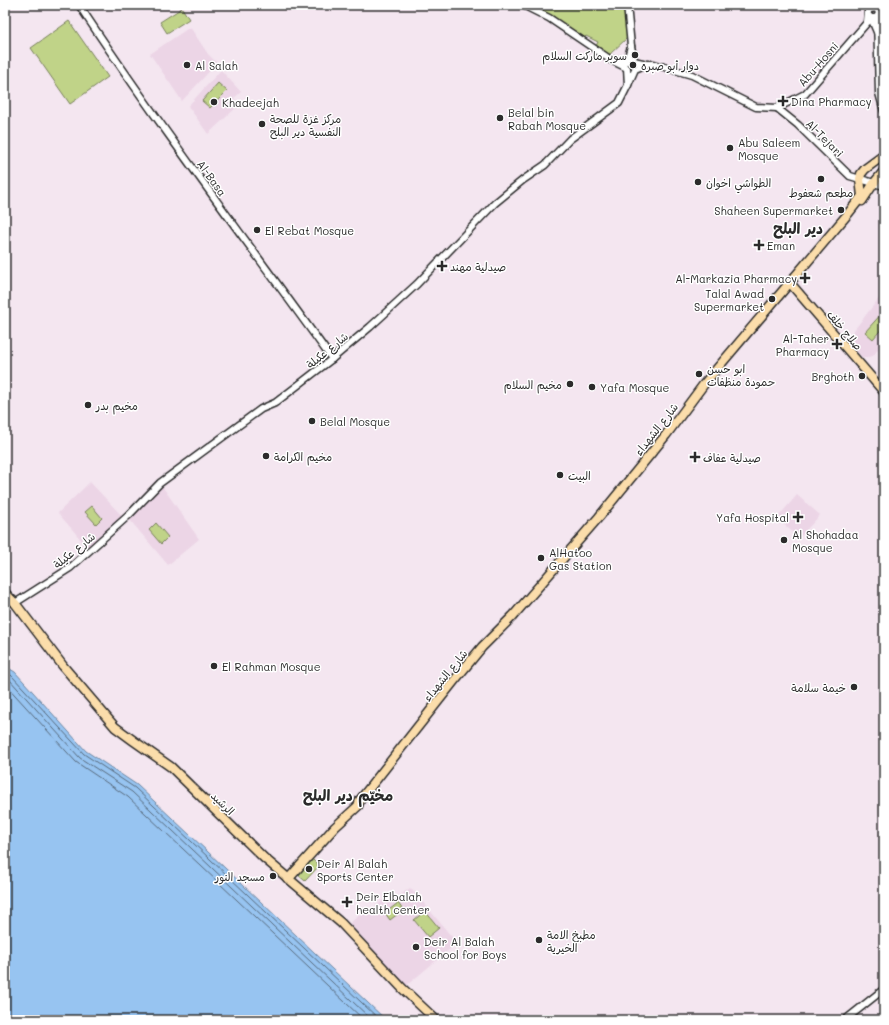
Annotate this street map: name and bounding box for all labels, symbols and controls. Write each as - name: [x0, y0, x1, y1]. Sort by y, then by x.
- street label: Abu-Hosni: [794, 39, 842, 89]
- place label: سوبر ماركت السلام: [542, 48, 627, 65]
- marker: سوبر ماركت السلام: [630, 50, 640, 60]
- place label: Al Salah: [195, 58, 238, 73]
- place label: دوار أبو صبره: [641, 58, 699, 74]
- marker: Al Salah: [182, 60, 192, 70]
- marker: دوار أبو صبره: [628, 60, 638, 70]
- place label: Dina Pharmacy: [791, 94, 872, 109]
- place label: Khadeejah: [222, 95, 279, 110]
- marker: Dina Pharmacy: [778, 96, 788, 106]
- marker: Khadeejah: [209, 97, 219, 107]
- place label: Belal bin Rabah Mosque: [508, 105, 586, 133]
- place label: مركز غزة للصحة النفسية دير البلح: [270, 111, 341, 140]
- marker: Belal bin Rabah Mosque: [495, 113, 505, 123]
- street label: Al-Tejari: [803, 116, 847, 160]
- marker: مركز غزة للصحة النفسية دير البلح: [257, 119, 267, 129]
- place label: Abu Saleem Mosque: [738, 135, 800, 163]
- marker: Abu Saleem Mosque: [725, 143, 735, 153]
- street label: Al-Basa: [194, 157, 230, 199]
- marker: مطعم شعفوط: [816, 174, 826, 184]
- place label: الطواشي اخوان: [706, 175, 771, 194]
- marker: الطواشي اخوان: [693, 177, 703, 187]
- place label: مطعم شعفوط: [789, 185, 853, 202]
- place label: Shaheen Supermarket: [714, 203, 833, 218]
- marker: Shaheen Supermarket: [836, 205, 846, 215]
- district label: دير البلح: [773, 218, 823, 239]
- place label: El Rebat Mosque: [265, 223, 354, 238]
- marker: El Rebat Mosque: [252, 225, 262, 235]
- place label: Eman: [767, 238, 795, 253]
- marker: Eman: [754, 240, 764, 250]
- place label: صيدلية مهند: [450, 259, 506, 274]
- marker: صيدلية مهند: [437, 261, 447, 271]
- place label: Al-Markazia Pharmacy: [675, 271, 797, 286]
- marker: Al-Markazia Pharmacy: [800, 273, 810, 283]
- place label: Talal Awad Supermarket: [694, 286, 764, 314]
- marker: Talal Awad Supermarket: [767, 294, 777, 304]
- street label: صلاح خلف: [823, 307, 866, 354]
- street label: شارع عكيلة: [303, 328, 352, 373]
- place label: Al-Taher Pharmacy: [776, 331, 829, 359]
- marker: Al-Taher Pharmacy: [832, 339, 842, 349]
- place label: ابو حسن حمودة منظفات: [707, 361, 775, 390]
- marker: ابو حسن حمودة منظفات: [694, 369, 704, 379]
- place label: Brghoth: [811, 369, 854, 384]
- marker: Brghoth: [857, 371, 867, 381]
- place label: مخيم السلام: [504, 377, 562, 394]
- marker: مخيم السلام: [565, 379, 575, 389]
- place label: Yafa Mosque: [600, 380, 669, 395]
- marker: Yafa Mosque: [587, 382, 597, 392]
- place label: مخيم بدر: [95, 398, 138, 415]
- marker: مخيم بدر: [83, 400, 93, 410]
- street label: شارع الشهداء: [631, 400, 683, 459]
- place label: Belal Mosque: [320, 414, 390, 429]
- marker: Belal Mosque: [307, 416, 317, 426]
- place label: مخيم الكرامة: [274, 449, 332, 466]
- place label: صيدلية عفاف: [703, 450, 761, 465]
- marker: مخيم الكرامة: [261, 451, 271, 461]
- marker: صيدلية عفاف: [690, 452, 700, 462]
- place label: البيت: [568, 468, 591, 484]
- marker: البيت: [555, 470, 565, 480]
- place label: Yafa Hospital: [716, 510, 789, 525]
- marker: Yafa Hospital: [792, 511, 804, 523]
- place label: Al Shohadaa Mosque: [792, 527, 859, 555]
- street label: شارع عكيلة: [50, 528, 99, 573]
- marker: Al Shohadaa Mosque: [779, 535, 789, 545]
- place label: AlHatoo Gas Station: [549, 545, 612, 573]
- marker: AlHatoo Gas Station: [536, 553, 546, 563]
- street label: شارع الشهداء: [419, 646, 472, 705]
- place label: El Rahman Mosque: [222, 659, 321, 674]
- marker: El Rahman Mosque: [209, 661, 219, 671]
- place label: خيمة سلامة: [791, 680, 846, 695]
- marker: خيمة سلامة: [849, 682, 859, 692]
- district label: مخيّم دير البلح: [303, 785, 393, 807]
- street label: الرشيد: [208, 788, 238, 818]
- place label: Deir Al Balah Sports Center: [317, 856, 394, 884]
- marker: Deir Al Balah Sports Center: [304, 864, 314, 874]
- place label: مسجد النور: [214, 869, 265, 885]
- marker: مسجد النور: [268, 871, 278, 881]
- place label: Deir Elbalah health center: [356, 889, 430, 917]
- marker: Deir Elbalah health center: [341, 896, 353, 908]
- place label: مطبخ الامة الخيرية: [547, 927, 596, 955]
- place label: Deir Al Balah School for Boys: [424, 934, 506, 962]
- marker: مطبخ الامة الخيرية: [534, 935, 544, 945]
- marker: Deir Al Balah School for Boys: [411, 942, 421, 952]

